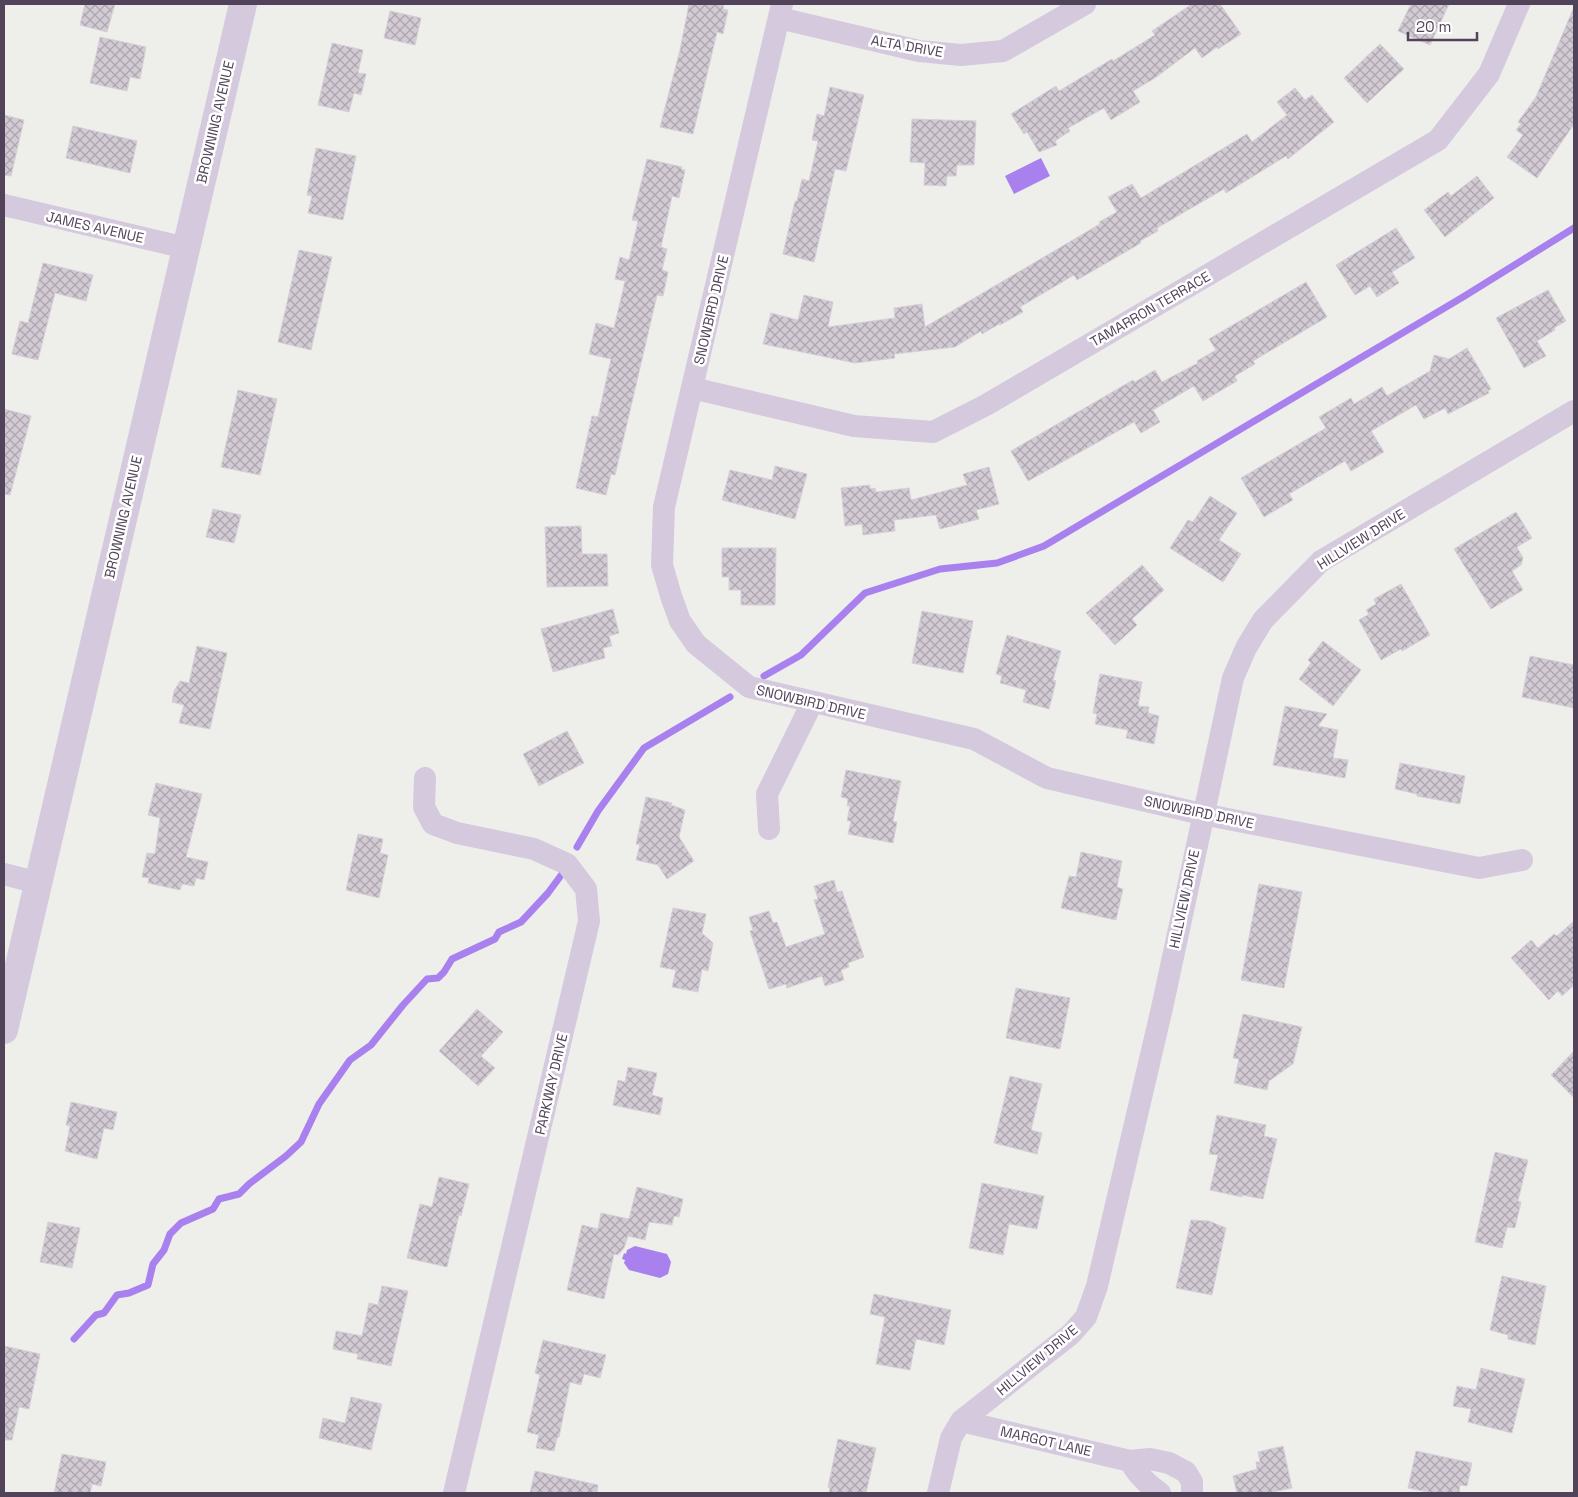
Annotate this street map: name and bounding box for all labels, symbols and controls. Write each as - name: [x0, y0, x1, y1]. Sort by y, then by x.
- scale bar: [1408, 10, 1477, 42]
- text: 20 m: [1416, 17, 1451, 36]
- street label: ALTA DRIVE: [870, 31, 944, 61]
- street label: BROWNING AVENUE: [192, 59, 238, 185]
- street label: JAMES AVENUE: [44, 207, 146, 247]
- street label: SNOWBIRD DRIVE: [690, 253, 732, 367]
- street label: TAMARRON TERRACE: [1087, 267, 1213, 351]
- street label: BROWNING AVENUE: [100, 454, 146, 580]
- street label: HILLVIEW DRIVE: [1314, 505, 1409, 573]
- street label: SNOWBIRD DRIVE: [754, 681, 868, 723]
- street label: SNOWBIRD DRIVE: [1142, 792, 1256, 832]
- street label: HILLVIEW DRIVE: [1165, 848, 1203, 950]
- street label: PARKWAY DRIVE: [531, 1031, 571, 1136]
- street label: HILLVIEW DRIVE: [993, 1321, 1081, 1399]
- street label: MARGOT LANE: [999, 1422, 1093, 1460]

